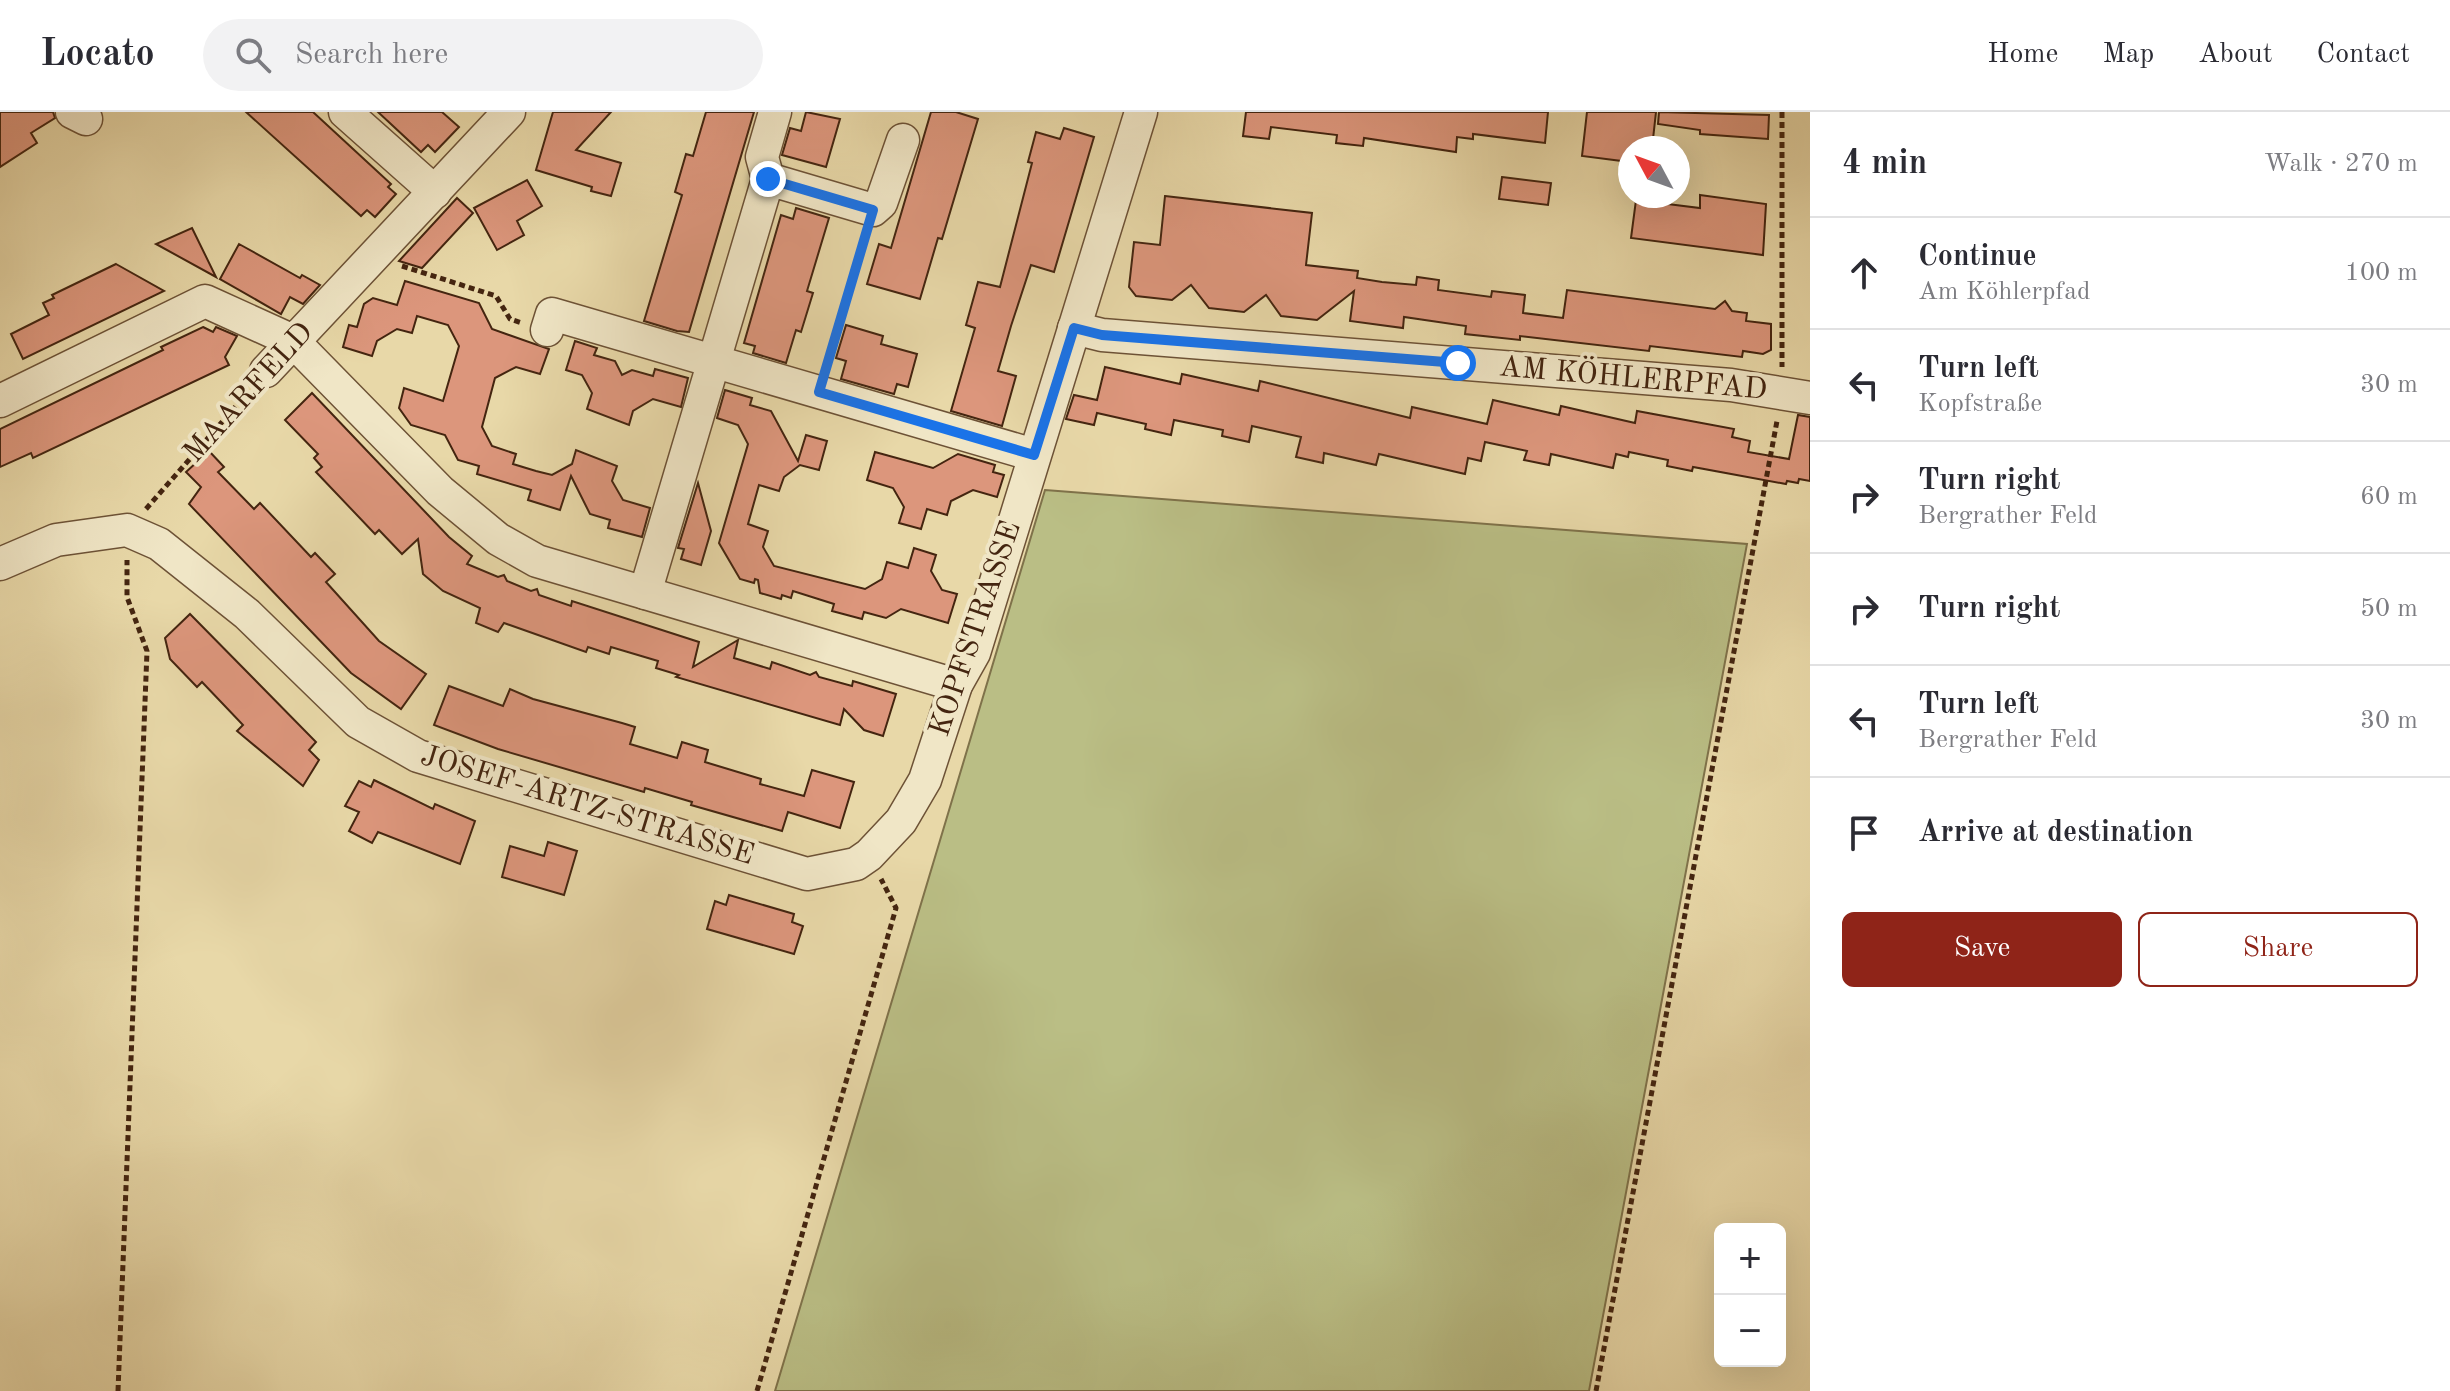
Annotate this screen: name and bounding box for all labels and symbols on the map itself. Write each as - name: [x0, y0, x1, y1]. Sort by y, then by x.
- north arrow: [1618, 136, 1690, 208]
- route end: [750, 161, 786, 197]
- street label: MAARFELD: [179, 317, 319, 469]
- route start: [1440, 345, 1476, 381]
- street label: AM KÖHLERPFAD: [1498, 348, 1769, 406]
- street label: KOPFSTRASSE: [925, 518, 1027, 740]
- street label: JOSEF-ARTZ-STRASSE: [417, 741, 757, 871]

